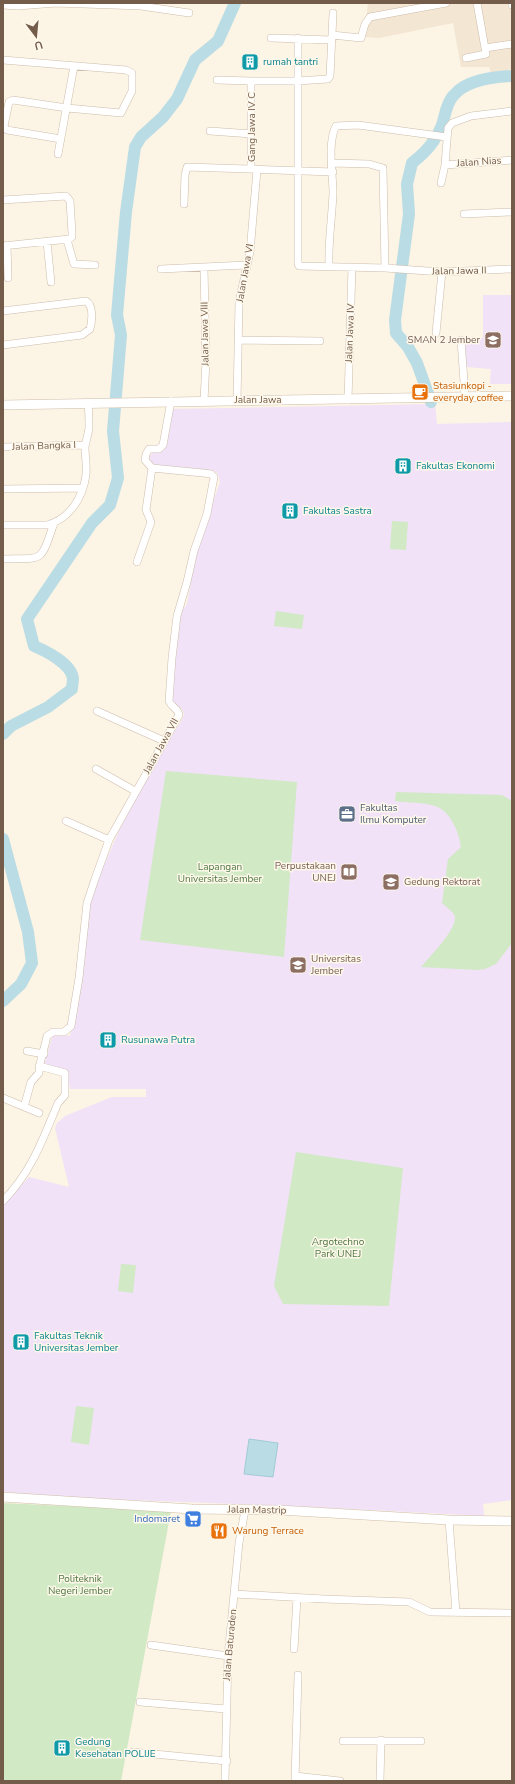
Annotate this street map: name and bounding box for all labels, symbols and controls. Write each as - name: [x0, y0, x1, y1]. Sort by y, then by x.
- north arrow: [16, 16, 56, 56]
- text: U: [33, 37, 45, 53]
- building icon: rumah tantri: [240, 52, 260, 72]
- place label: rumah tantri: [263, 55, 318, 69]
- street label: Gang Jawa IV C: [245, 92, 259, 162]
- street label: Jalan Nias: [455, 153, 502, 171]
- street label: Jalan Jawa VI: [233, 243, 257, 304]
- street label: Jalan Jawa II: [430, 264, 487, 278]
- street label: Jalan Jawa VIII: [197, 302, 213, 367]
- street label: Jalan Jawa IV: [342, 303, 358, 364]
- school or university icon: SMAN 2 Jember: [483, 330, 503, 350]
- place label: SMAN 2 Jember: [408, 333, 480, 347]
- place label: Stasiunkopi - everyday coffee: [433, 379, 503, 405]
- cafe icon: Stasiunkopi - everyday coffee: [410, 382, 430, 402]
- street label: Jalan Jawa: [233, 393, 282, 407]
- street label: Jalan Bangka I: [11, 438, 76, 454]
- building icon: Fakultas Ekonomi: [393, 456, 413, 476]
- place label: Fakultas Ekonomi: [416, 459, 495, 473]
- building icon: Fakultas Sastra: [280, 501, 300, 521]
- place label: Fakultas Sastra: [303, 504, 372, 518]
- street label: Jalan Jawa VII: [139, 716, 182, 777]
- place label: Fakultas Ilmu Komputer: [360, 801, 427, 827]
- office icon: Fakultas Ilmu Komputer: [337, 804, 357, 824]
- place label: Perpustakaan UNEJ: [275, 859, 336, 885]
- park label: Lapangan Universitas Jember: [178, 860, 263, 886]
- library icon: Perpustakaan UNEJ: [339, 862, 359, 882]
- school or university icon: Gedung Rektorat: [381, 872, 401, 892]
- place label: Gedung Rektorat: [404, 875, 481, 889]
- place label: Universitas Jember: [310, 952, 361, 978]
- school or university icon: Universitas Jember: [288, 955, 308, 975]
- building icon: Rusunawa Putra: [98, 1030, 118, 1050]
- place label: Rusunawa Putra: [121, 1033, 195, 1047]
- park label: Argotechno Park UNEJ: [312, 1235, 365, 1261]
- place label: Fakultas Teknik Universitas Jember: [34, 1329, 119, 1355]
- building icon: Fakultas Teknik Universitas Jember: [11, 1332, 31, 1352]
- street label: Jalan Mastrip: [226, 1502, 287, 1518]
- supermarket icon: Indomaret: [183, 1509, 203, 1529]
- place label: Indomaret: [134, 1512, 180, 1526]
- restaurant icon: Warung Terrace: [209, 1521, 229, 1541]
- place label: Warung Terrace: [232, 1524, 304, 1538]
- park label: Politeknik Negeri Jember: [48, 1572, 113, 1598]
- street label: Jalan Baturaden: [220, 1609, 240, 1682]
- place label: Gedung Kesehatan POLIJE: [75, 1735, 156, 1761]
- building icon: Gedung Kesehatan POLIJE: [52, 1738, 72, 1758]

